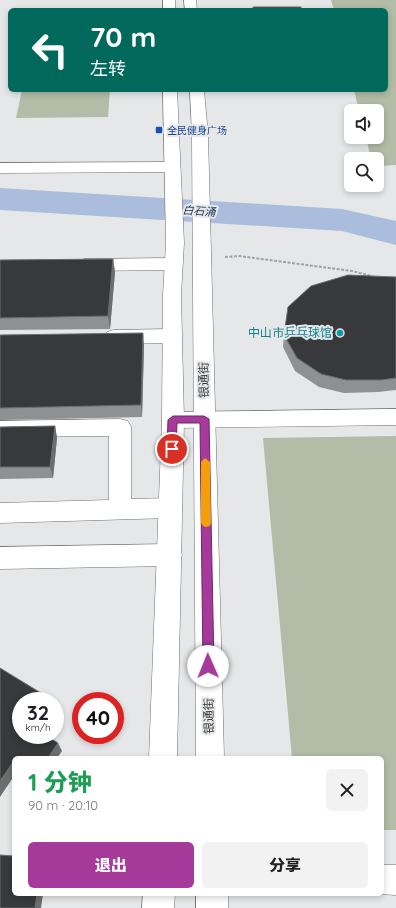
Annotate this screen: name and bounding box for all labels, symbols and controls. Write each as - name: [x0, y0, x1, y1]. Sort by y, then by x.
- text: 70 m: [90, 19, 156, 54]
- icon: left: [24, 24, 76, 76]
- text: 左转: [90, 57, 126, 80]
- map controls: [344, 104, 384, 192]
- button: sound: [344, 104, 384, 144]
- place label: 全民健身广场: [167, 124, 227, 137]
- marker: 全民健身广场: [154, 125, 164, 135]
- button: search: [344, 152, 384, 192]
- water label: 白石涌: [182, 203, 218, 219]
- place label: 中山市乒乓球馆: [248, 325, 332, 340]
- marker: 中山市乒乓球馆: [335, 328, 345, 338]
- street label: 银通街: [196, 362, 211, 398]
- pin: [155, 432, 189, 466]
- icon: arrive: [161, 438, 183, 460]
- position arrow: [187, 645, 229, 687]
- speed limit sign: 40: [72, 692, 124, 744]
- street label: 银通街: [201, 698, 216, 734]
- text: 32: [27, 700, 49, 725]
- text: km/h: [25, 721, 51, 734]
- text: 1 分钟: [28, 767, 92, 797]
- button: close: [326, 769, 368, 811]
- text: 90 m · 20:10: [28, 797, 98, 813]
- button: 退出: [28, 842, 194, 888]
- button: 分享: [202, 842, 368, 888]

